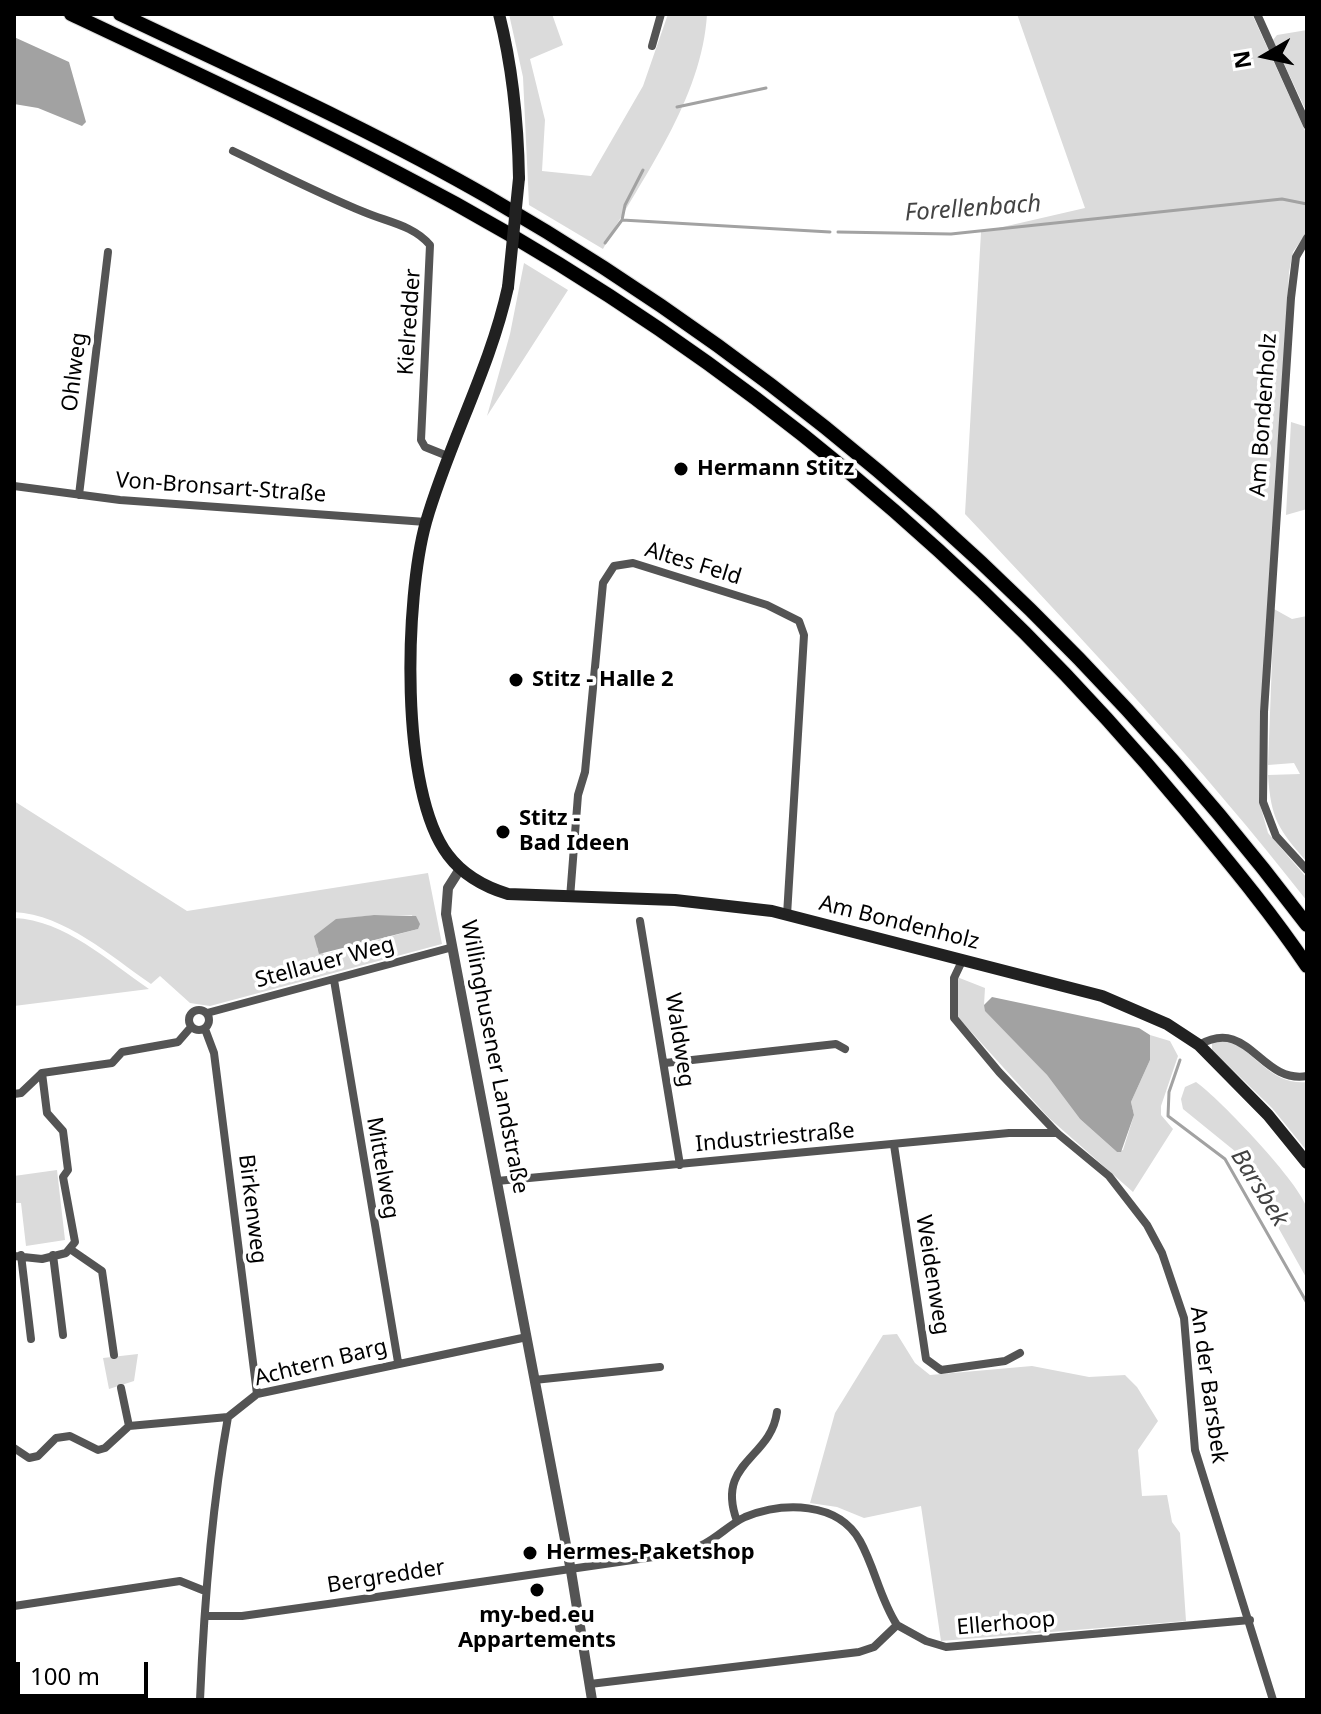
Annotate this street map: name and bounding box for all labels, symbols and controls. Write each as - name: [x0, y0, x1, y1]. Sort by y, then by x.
- north arrow: [1225, 16, 1305, 96]
- text: N: [1225, 49, 1258, 71]
- water label: Forellenbach: [904, 190, 1042, 228]
- street label: Kielredder: [393, 268, 427, 376]
- street label: Ohlweg: [57, 331, 93, 413]
- street label: Am Bondenholz: [1245, 332, 1283, 498]
- place label: Hermann Stitz: [697, 456, 854, 482]
- marker: Hermann Stitz: [672, 460, 690, 478]
- street label: Von-Bronsart-Straße: [115, 467, 327, 509]
- street label: Altes Feld: [642, 537, 744, 591]
- place label: Stitz - Halle 2: [532, 667, 674, 693]
- marker: Stitz - Halle 2: [507, 671, 525, 689]
- place label: Stitz - Bad Ideen: [519, 806, 629, 858]
- marker: Stitz - Bad Ideen: [494, 823, 512, 841]
- street label: Am Bondenholz: [816, 890, 982, 956]
- street label: Willinghusener Landstraße: [455, 918, 533, 1196]
- street label: Stellauer Weg: [253, 932, 397, 994]
- street label: Waldweg: [659, 991, 699, 1089]
- street label: Mittelweg: [360, 1115, 404, 1221]
- street label: Industriestraße: [694, 1118, 856, 1158]
- water label: Barsbek: [1224, 1144, 1294, 1232]
- street label: Birkenweg: [232, 1153, 272, 1265]
- street label: Weidenweg: [910, 1213, 954, 1337]
- street label: An der Barsbek: [1184, 1305, 1232, 1465]
- street label: Achtern Barg: [252, 1334, 390, 1392]
- place label: Hermes-Paketshop: [546, 1540, 755, 1566]
- marker: Hermes-Paketshop: [521, 1544, 539, 1562]
- street label: Bergredder: [325, 1555, 447, 1599]
- marker: my-bed.eu Appartements: [528, 1581, 546, 1599]
- place label: my-bed.eu Appartements: [458, 1603, 616, 1654]
- street label: Ellerhoop: [956, 1607, 1056, 1641]
- scale bar: [20, 1646, 152, 1696]
- text: 100 m: [30, 1659, 100, 1692]

